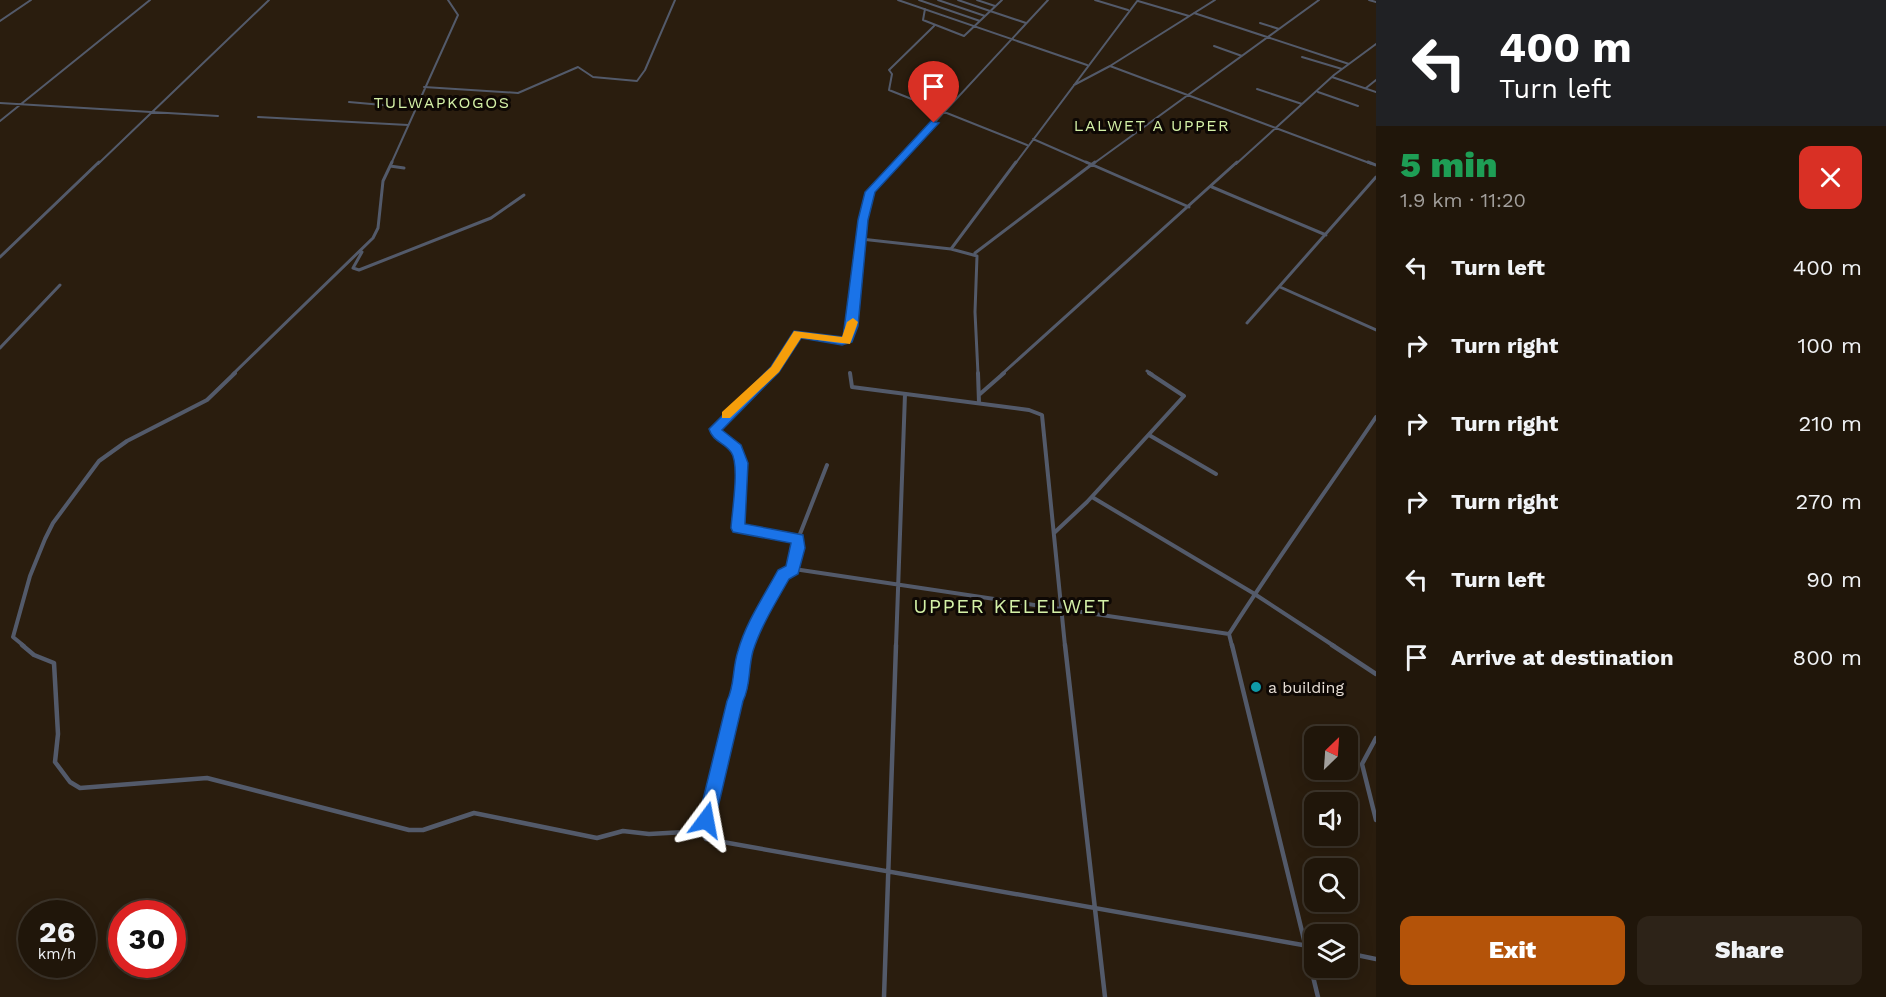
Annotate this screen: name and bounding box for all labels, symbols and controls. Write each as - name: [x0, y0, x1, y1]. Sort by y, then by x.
- text: 400 m: [1499, 23, 1632, 72]
- icon: left: [1400, 24, 1478, 102]
- pin: [908, 61, 959, 123]
- icon: arrive: [917, 70, 950, 103]
- text: Turn left: [1499, 73, 1611, 105]
- district label: TULWAPKOGOS: [374, 93, 510, 112]
- district label: LALWET A UPPER: [1074, 116, 1230, 135]
- text: 5 min: [1400, 144, 1497, 186]
- button: close: [1799, 146, 1862, 209]
- text: 1.9 km · 11:20: [1400, 188, 1526, 212]
- icon: left: [1400, 251, 1433, 284]
- text: Turn left: [1451, 255, 1545, 280]
- text: 400 m: [1793, 255, 1862, 280]
- icon: right: [1400, 329, 1433, 362]
- text: Turn right: [1451, 333, 1558, 358]
- text: 100 m: [1798, 333, 1862, 358]
- icon: right: [1400, 407, 1433, 440]
- text: Turn right: [1451, 411, 1558, 436]
- text: 210 m: [1798, 411, 1862, 436]
- icon: right: [1400, 485, 1433, 518]
- text: Turn right: [1451, 489, 1558, 514]
- text: 270 m: [1796, 489, 1862, 514]
- icon: left: [1400, 563, 1433, 596]
- text: Turn left: [1451, 567, 1545, 592]
- text: 90 m: [1806, 567, 1862, 592]
- district label: UPPER KELELWET: [913, 594, 1111, 618]
- icon: arrive: [1400, 641, 1433, 674]
- text: Arrive at destination: [1451, 645, 1674, 670]
- text: 800 m: [1793, 645, 1862, 670]
- place label: a building: [1268, 678, 1344, 697]
- marker: a building: [1249, 680, 1263, 694]
- north arrow: [1304, 726, 1358, 780]
- map controls: [1304, 726, 1358, 978]
- position arrow: [674, 788, 738, 852]
- button: sound: [1304, 792, 1358, 846]
- button: search: [1304, 858, 1358, 912]
- speed limit sign: 30: [108, 900, 186, 978]
- text: 26: [39, 914, 75, 949]
- button: Exit: [1400, 916, 1625, 985]
- button: Share: [1637, 916, 1862, 985]
- button: layers: [1304, 924, 1358, 978]
- text: km/h: [38, 945, 76, 963]

